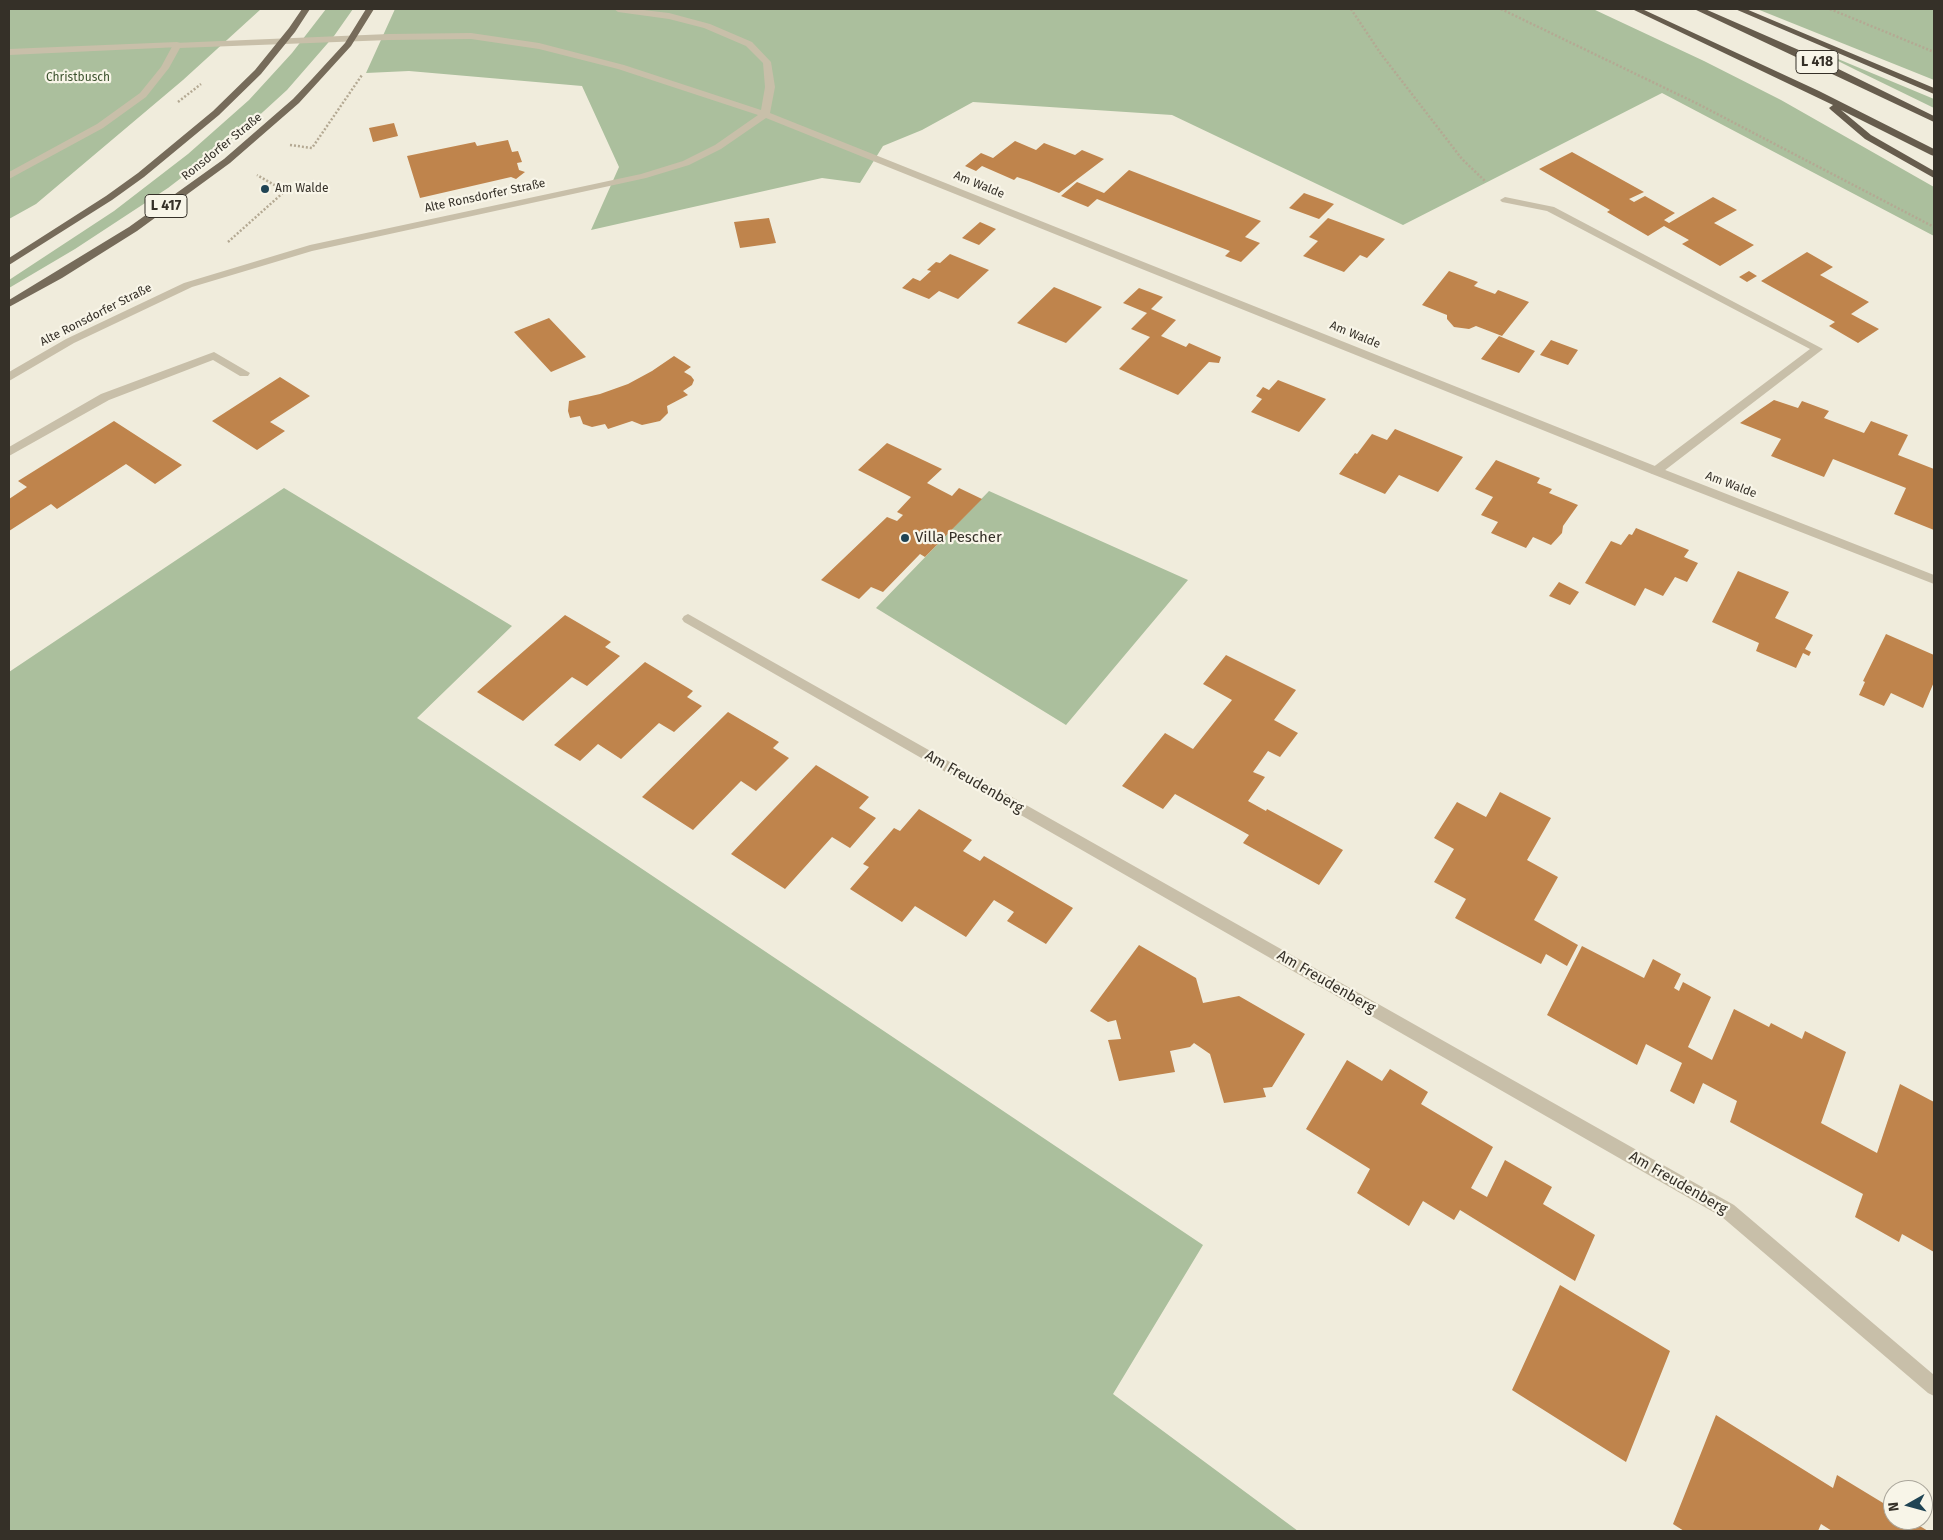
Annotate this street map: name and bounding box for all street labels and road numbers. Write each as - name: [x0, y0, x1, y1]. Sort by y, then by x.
- road number: L 418: [1796, 51, 1838, 74]
- street label: Ronsdorfer Straße: [179, 110, 265, 184]
- street label: Am Walde: [952, 168, 1006, 202]
- street label: Alte Ronsdorfer Straße: [423, 176, 547, 216]
- road number: L 417: [145, 195, 187, 218]
- street label: Alte Ronsdorfer Straße: [38, 281, 154, 349]
- street label: Am Walde: [1328, 318, 1382, 352]
- street label: Am Walde: [1703, 469, 1759, 501]
- street label: Am Freudenberg: [921, 746, 1027, 818]
- street label: Am Freudenberg: [1273, 946, 1379, 1018]
- street label: Am Freudenberg: [1625, 1147, 1731, 1219]

